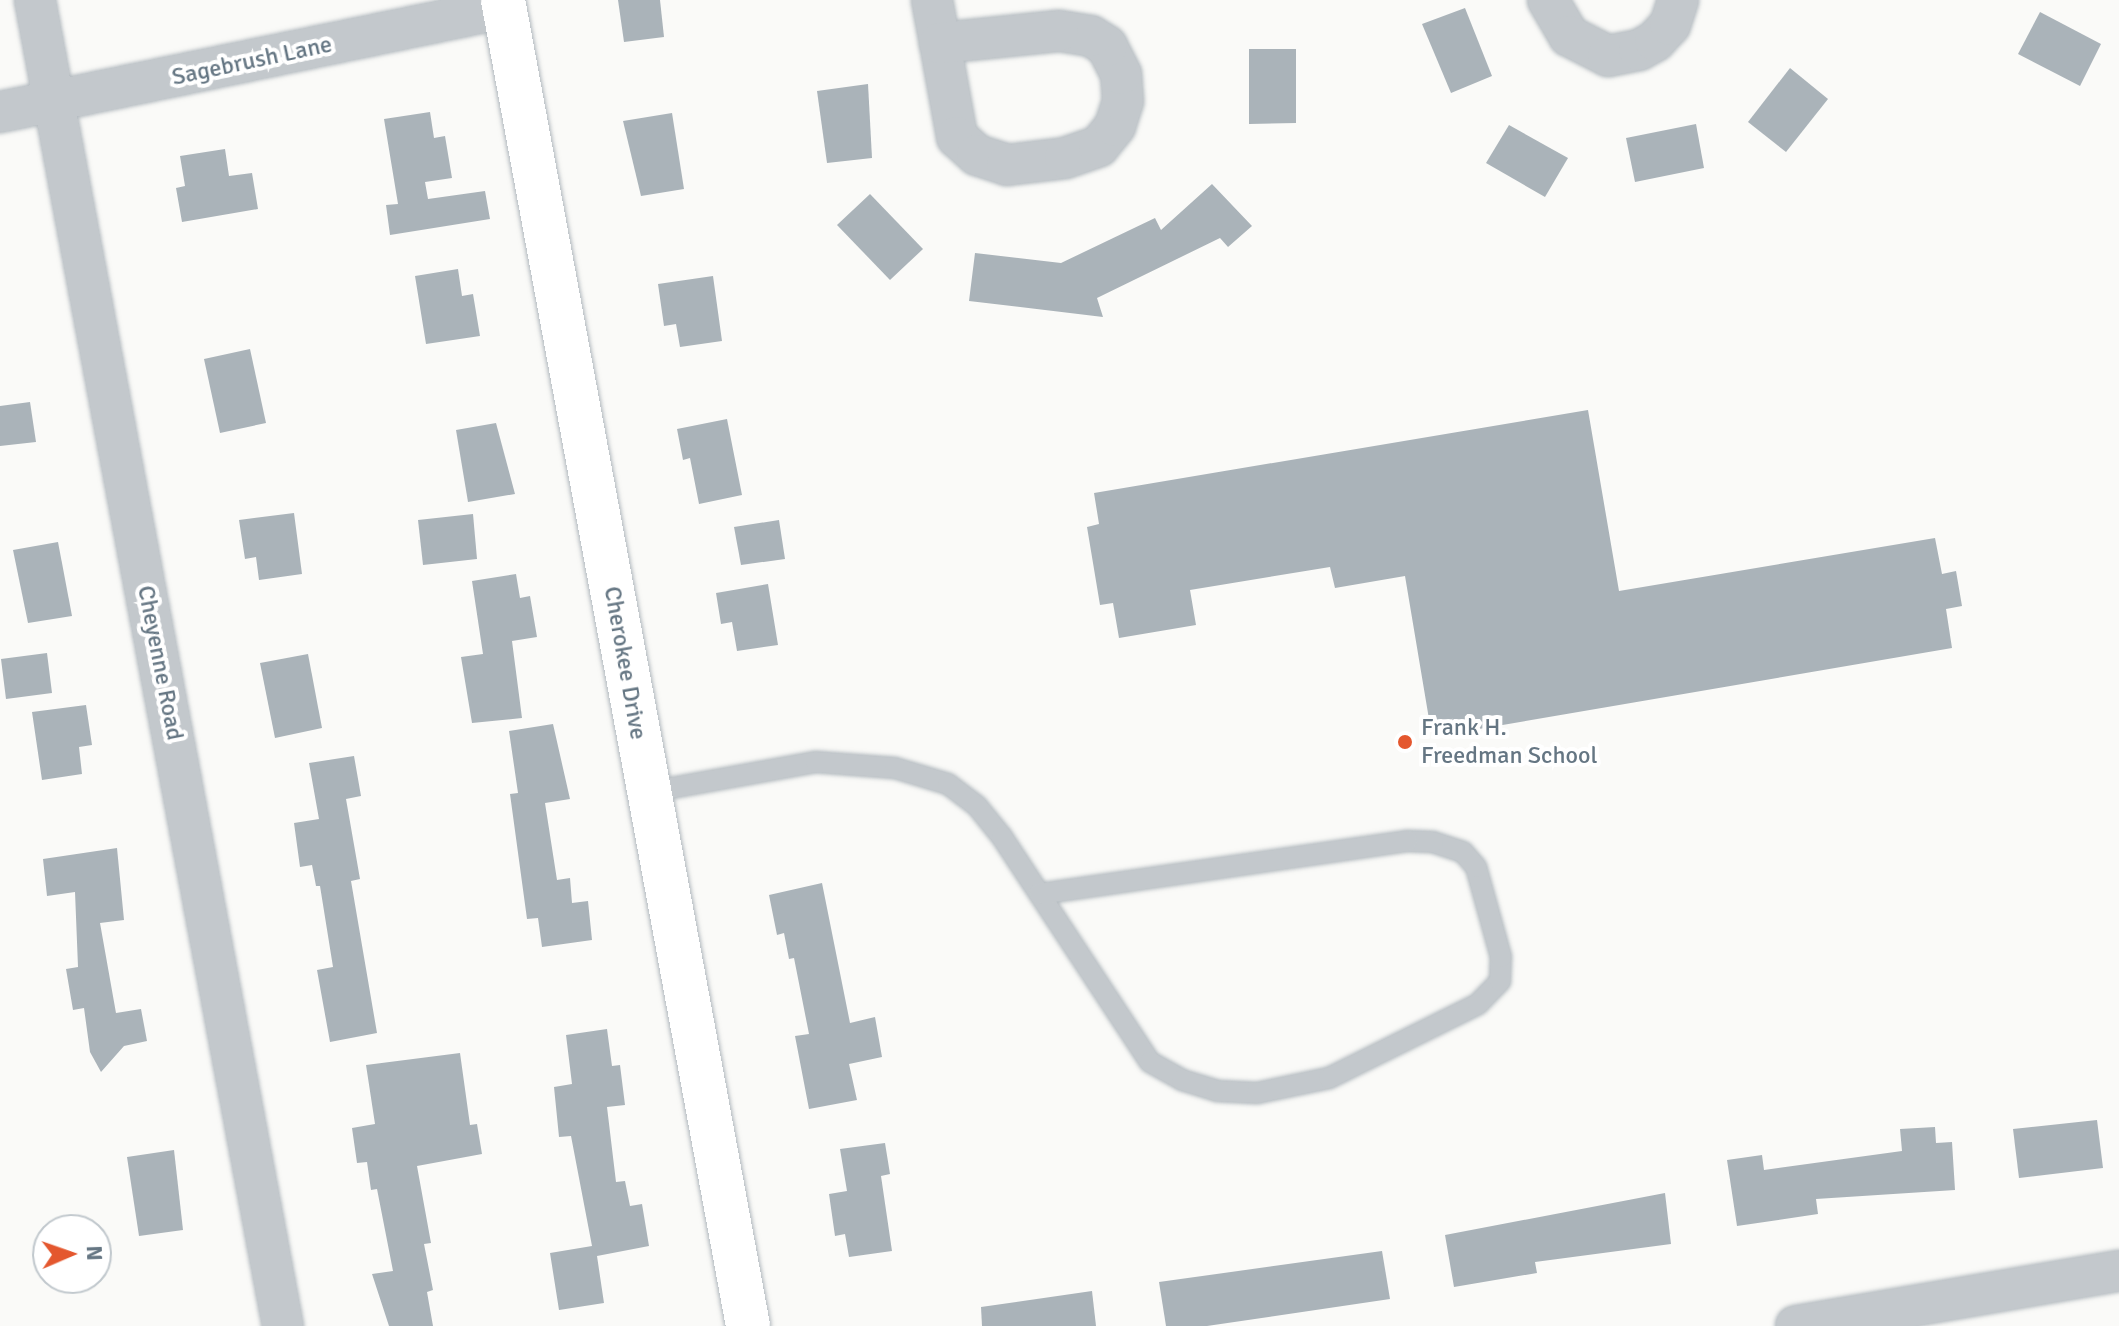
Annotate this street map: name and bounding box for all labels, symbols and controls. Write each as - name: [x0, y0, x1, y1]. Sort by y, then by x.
- street label: Sagebrush Lane: [169, 30, 335, 92]
- street label: Cheyenne Road: [131, 583, 189, 743]
- street label: Cherokee Drive: [597, 584, 653, 742]
- place label: Frank H. Freedman School: [1421, 714, 1597, 770]
- marker: Frank H. Freedman School: [1396, 733, 1414, 751]
- north arrow: [32, 1214, 112, 1294]
- text: N: [81, 1245, 108, 1261]

